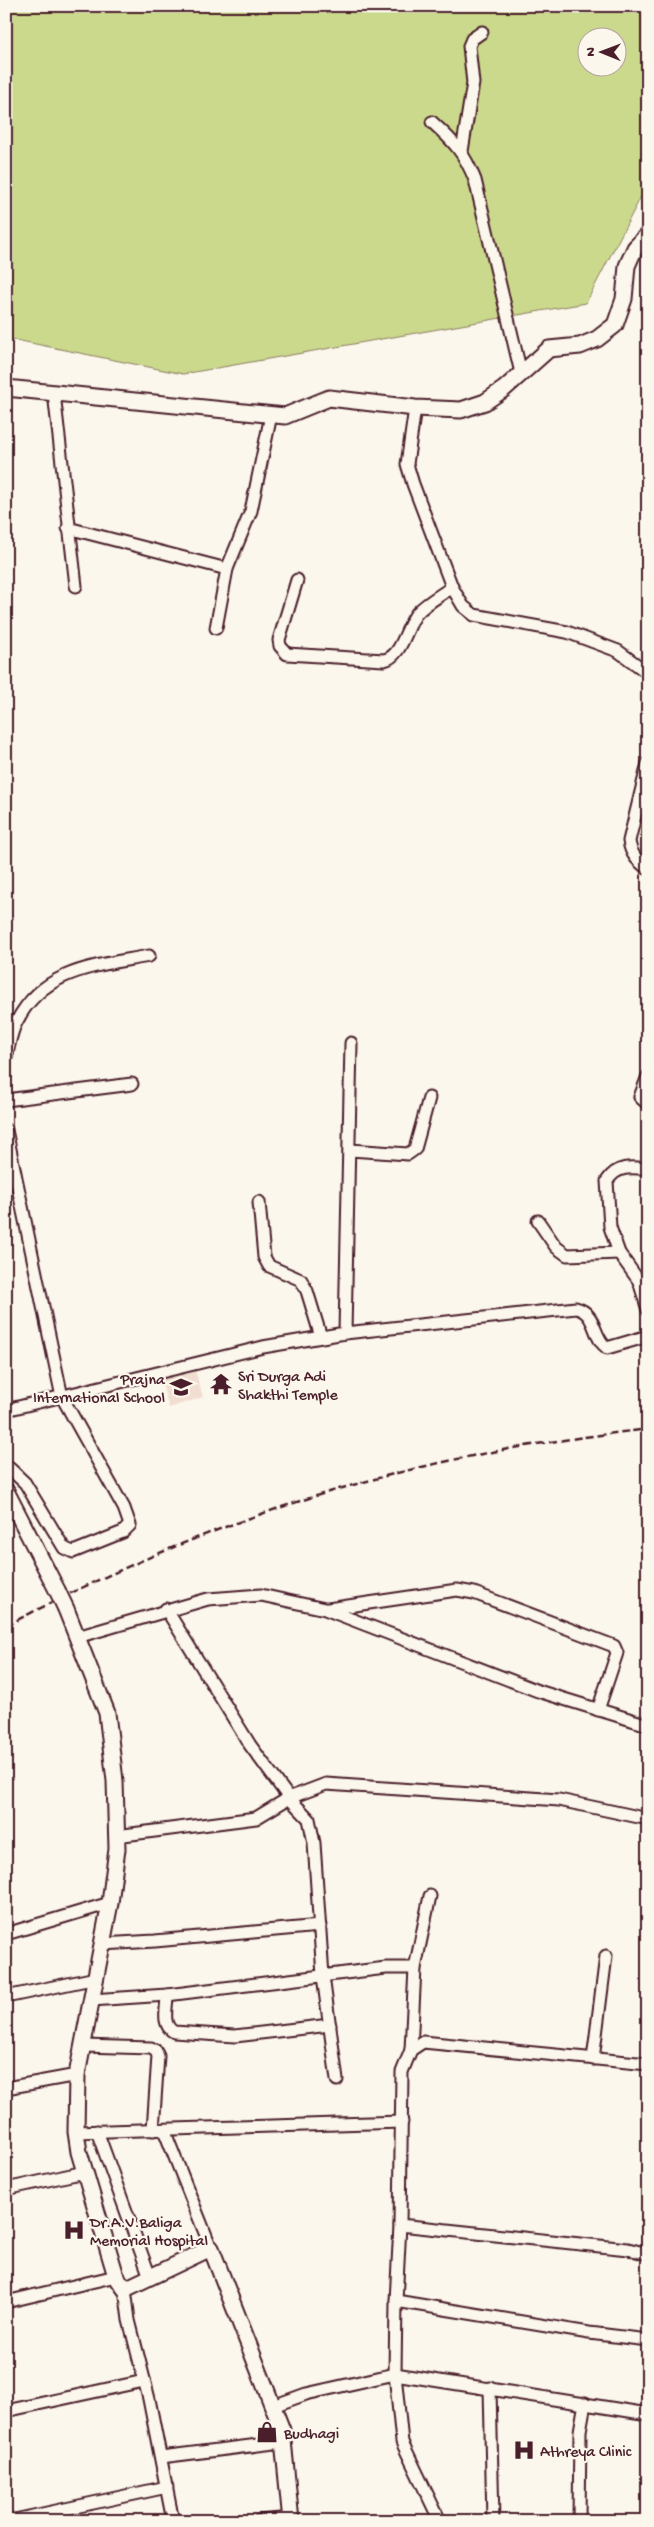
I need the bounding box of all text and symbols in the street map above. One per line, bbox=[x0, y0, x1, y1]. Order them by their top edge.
north arrow bbox=[576, 28, 626, 78]
text: N bbox=[583, 47, 600, 57]
place label: Sri Durga Adi Shakthi Temple bbox=[238, 1369, 339, 1406]
temple icon: Sri Durga Adi Shakthi Temple bbox=[208, 1371, 234, 1397]
place label: Prajna International School bbox=[33, 1372, 166, 1409]
school or university icon: Prajna International School bbox=[168, 1374, 194, 1400]
place label: Dr.A.V.Baliga Memorial Hospital bbox=[89, 2215, 208, 2252]
hospital icon: Dr.A.V.Baliga Memorial Hospital bbox=[61, 2217, 87, 2243]
shop icon: Budhagi bbox=[254, 2419, 280, 2445]
place label: Budhagi bbox=[283, 2426, 339, 2445]
hospital icon: Athreya Clinic bbox=[511, 2437, 537, 2463]
place label: Athreya Clinic bbox=[540, 2444, 632, 2463]

